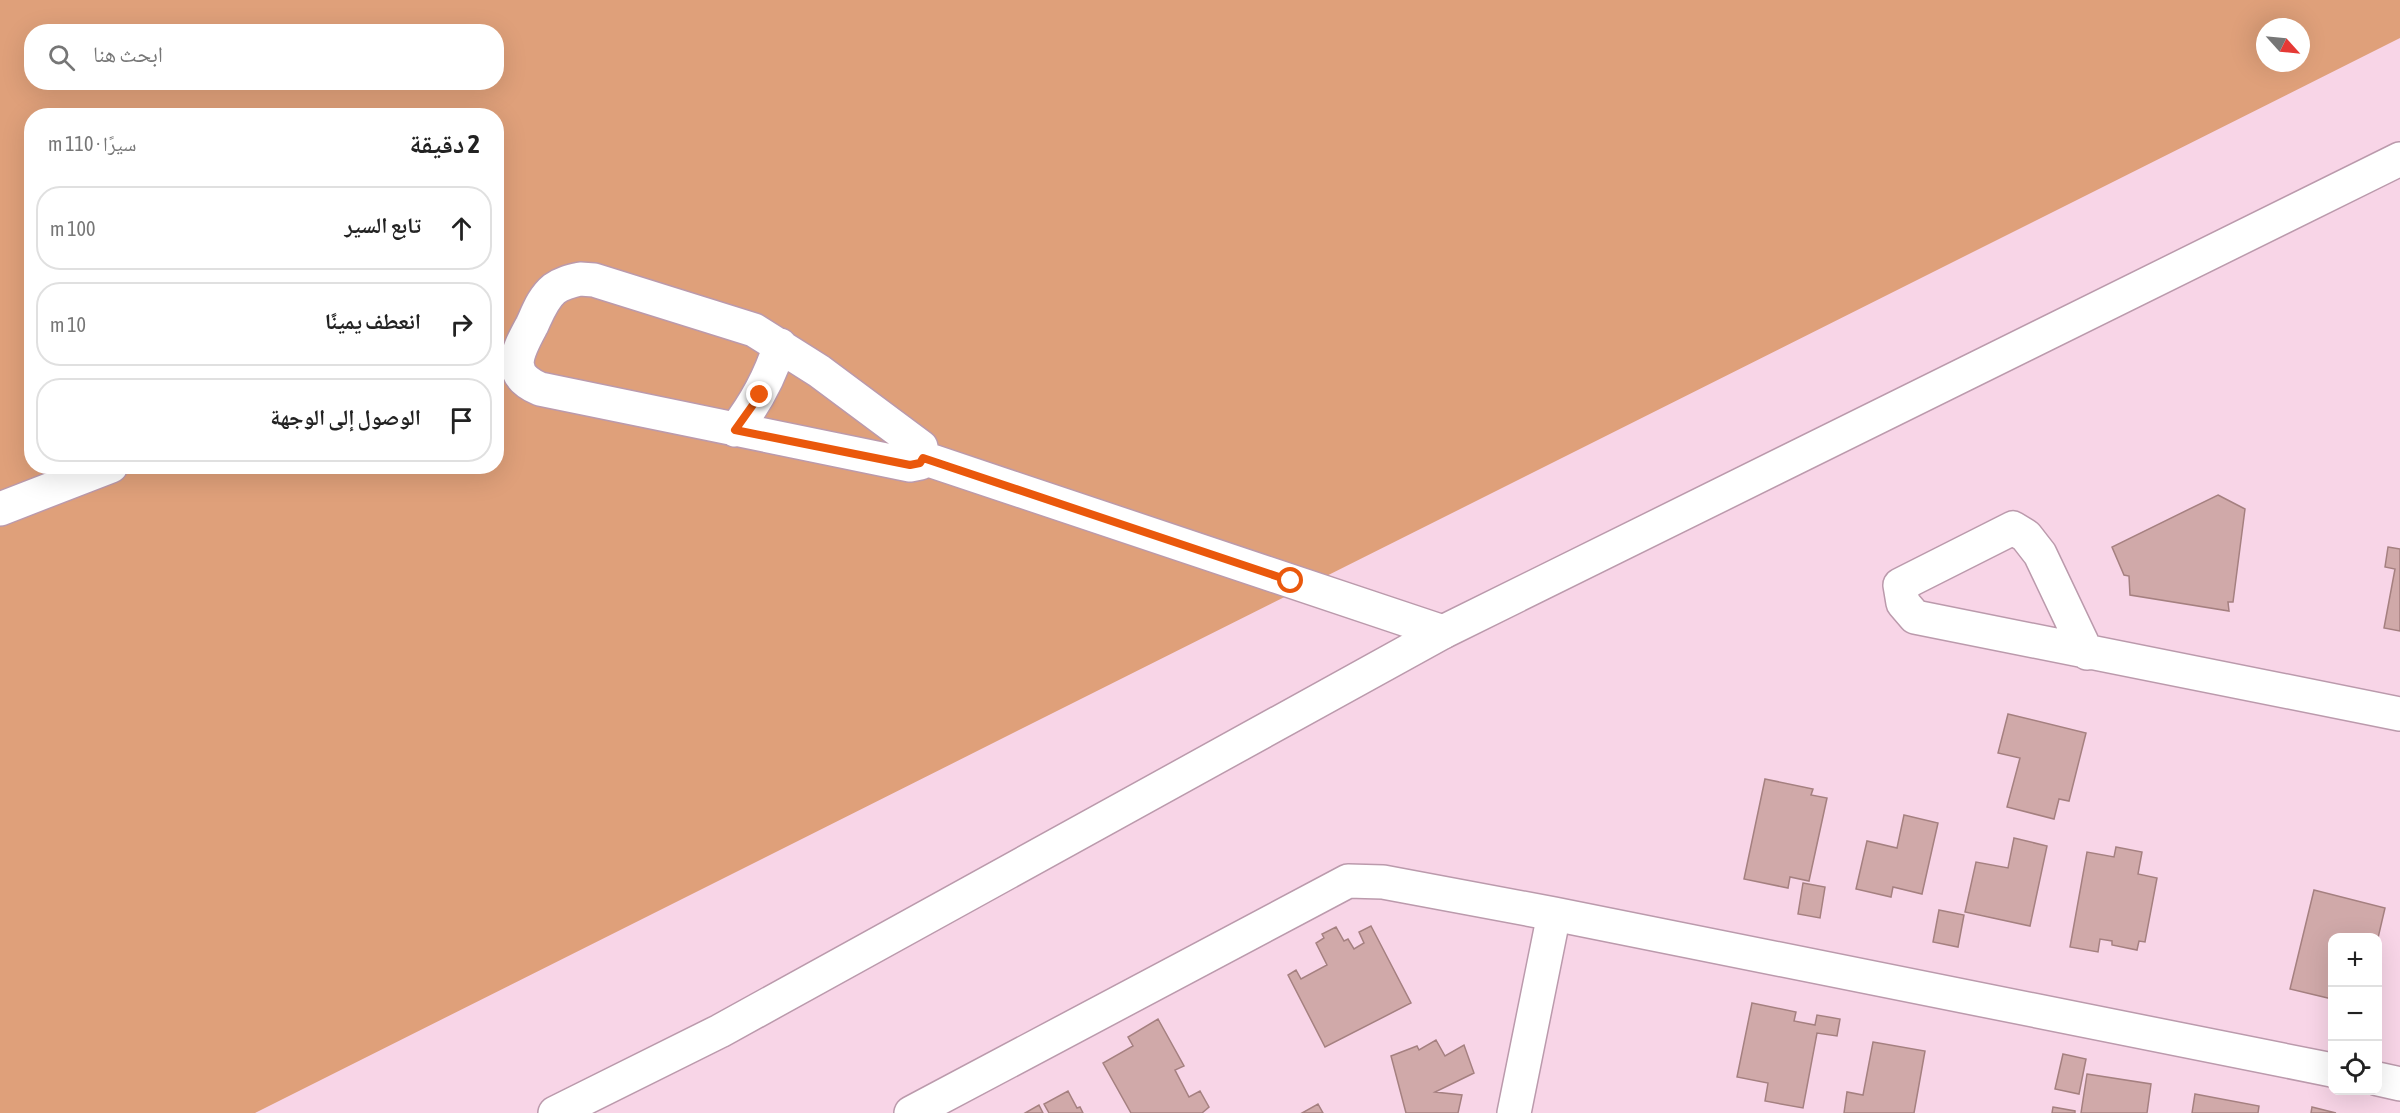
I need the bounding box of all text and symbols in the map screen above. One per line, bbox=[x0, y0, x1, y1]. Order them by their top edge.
north arrow bbox=[2256, 18, 2310, 72]
search box bbox=[24, 24, 504, 90]
icon: search bbox=[45, 41, 78, 74]
text: ابحث هنا bbox=[93, 41, 163, 67]
text: 2 دقيقة bbox=[410, 129, 480, 159]
text: سيرًا · 110 m bbox=[48, 132, 136, 155]
text: تابع السير bbox=[345, 212, 421, 238]
icon: ahead bbox=[445, 212, 478, 245]
text: 100 m bbox=[50, 217, 95, 240]
text: انعطف يمينًا bbox=[325, 308, 421, 334]
icon: right bbox=[445, 308, 478, 341]
text: 10 m bbox=[50, 313, 86, 336]
route end bbox=[746, 381, 772, 407]
text: الوصول إلى الوجهة bbox=[270, 404, 421, 430]
icon: arrive bbox=[445, 404, 478, 437]
route start bbox=[1277, 567, 1303, 593]
map controls bbox=[2328, 933, 2382, 1095]
button: + bbox=[2328, 933, 2382, 987]
button: − bbox=[2328, 987, 2382, 1041]
button: locate bbox=[2328, 1041, 2382, 1095]

